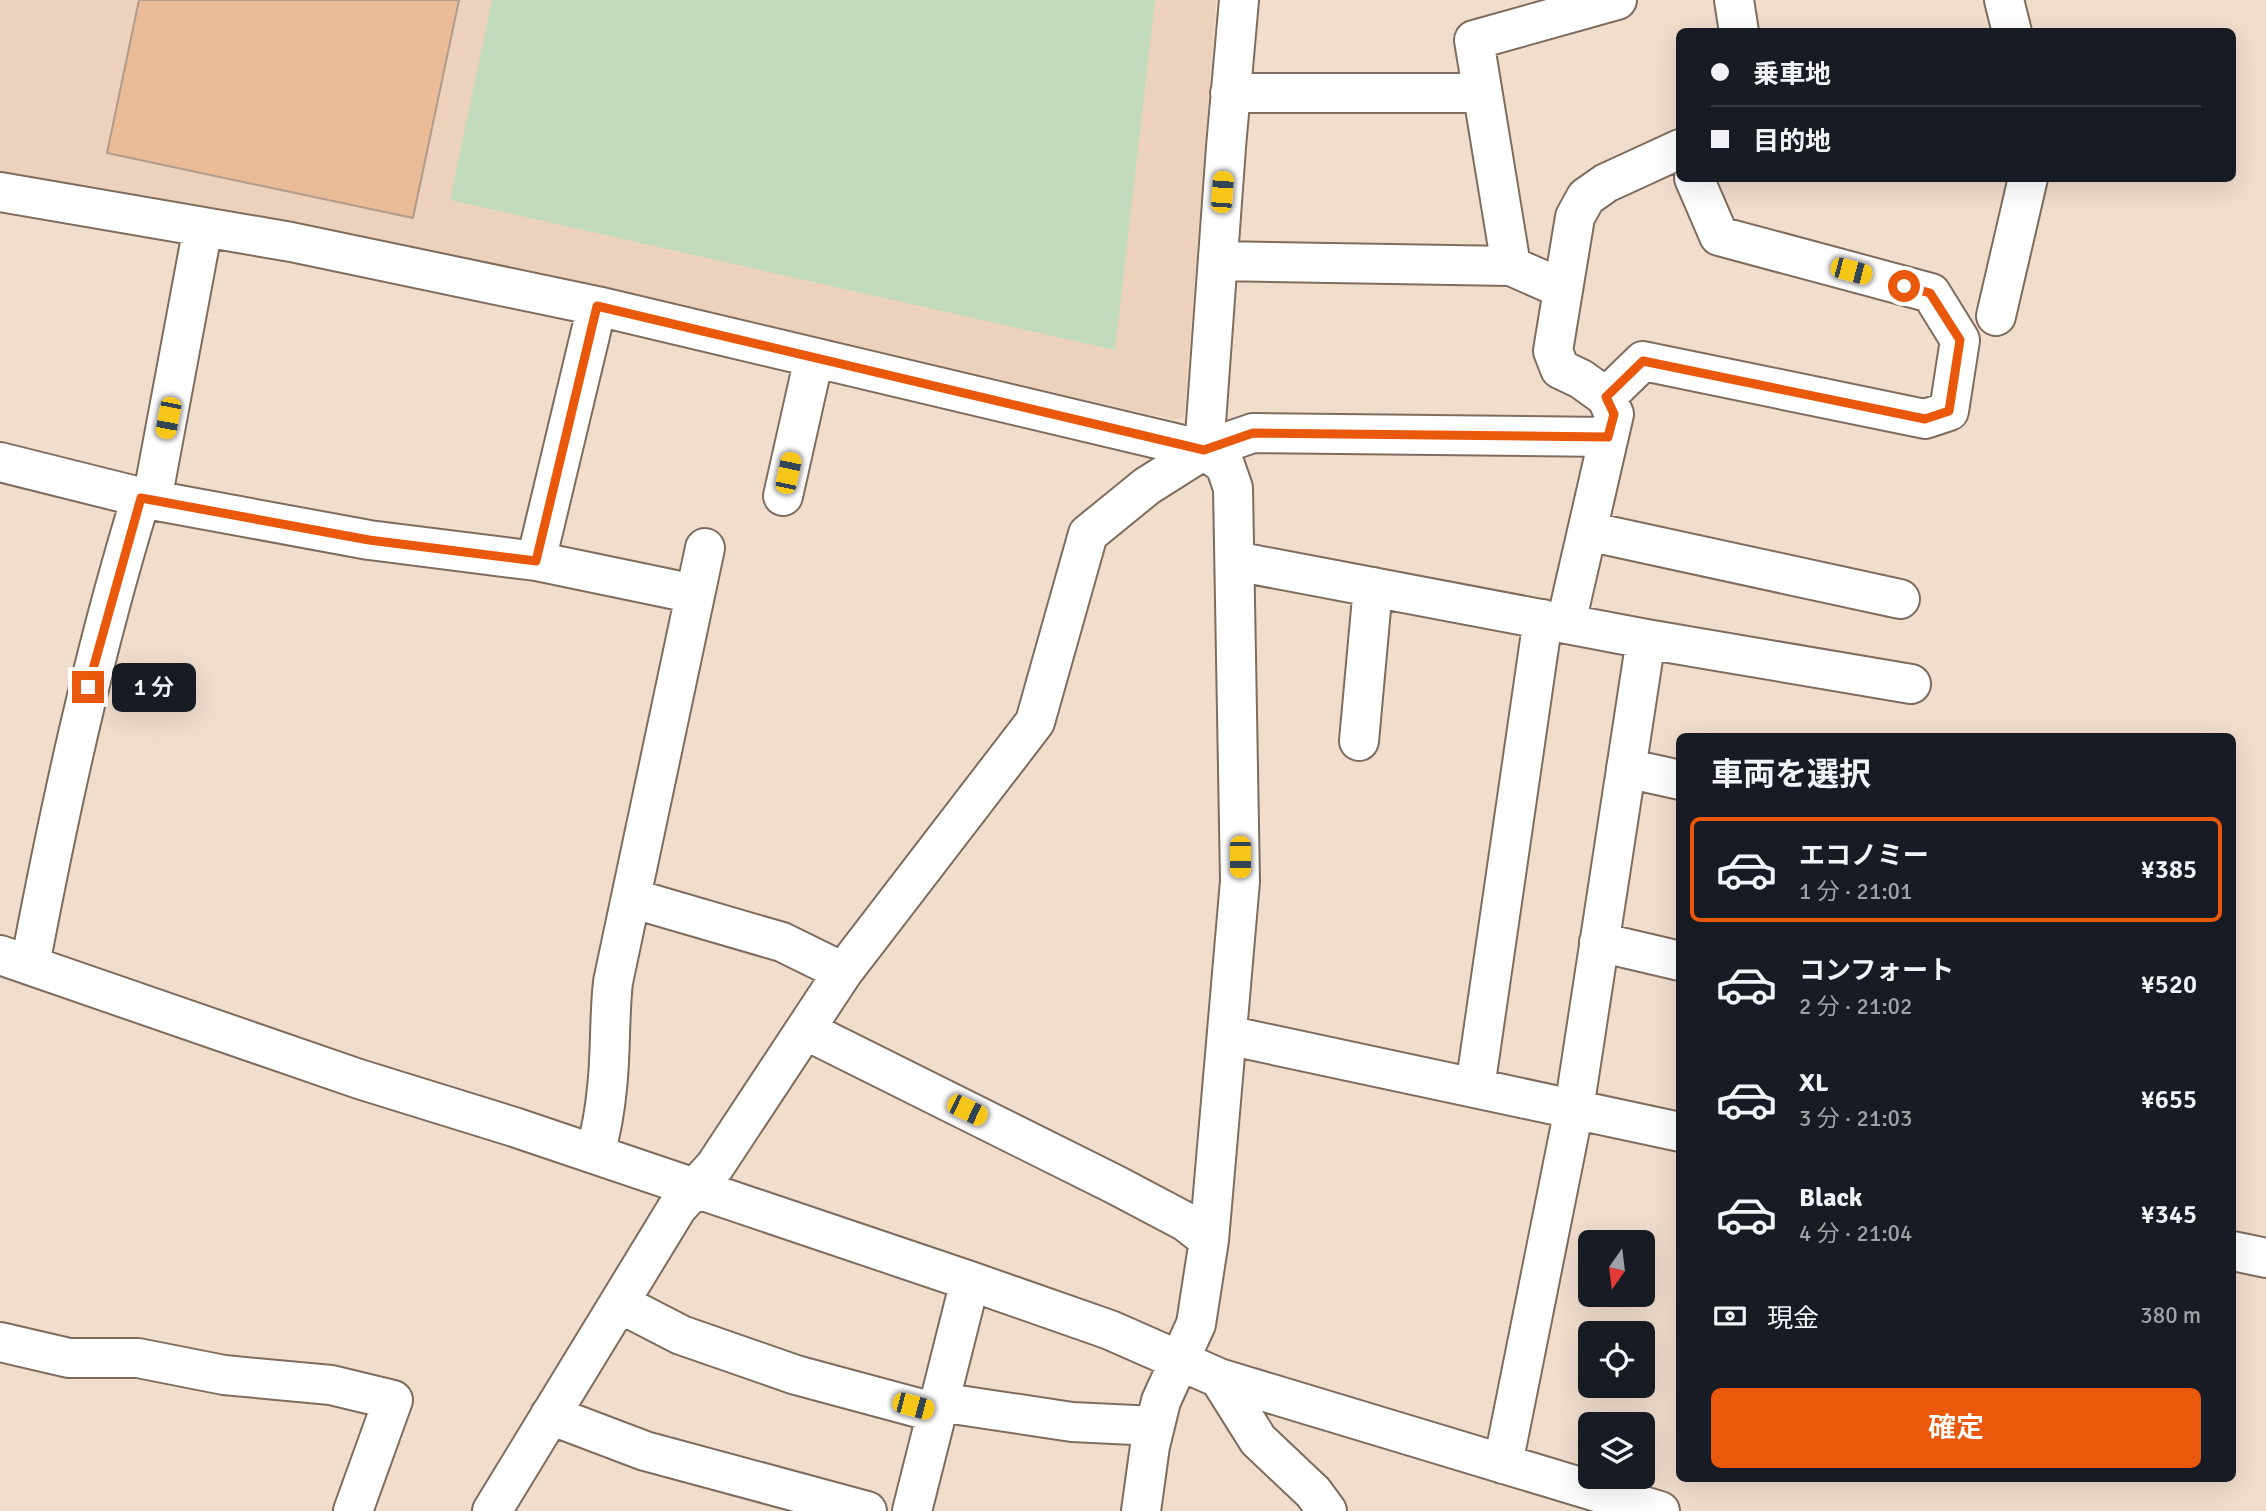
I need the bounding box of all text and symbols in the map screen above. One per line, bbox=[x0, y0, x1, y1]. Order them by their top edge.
text: 乗車地 bbox=[1753, 59, 1831, 91]
text: 目的地 bbox=[1753, 126, 1831, 158]
car bbox=[1211, 170, 1234, 214]
car bbox=[1828, 255, 1875, 287]
route start bbox=[1888, 270, 1920, 302]
car bbox=[154, 395, 183, 441]
car bbox=[774, 450, 803, 496]
callout: 1 分 bbox=[112, 662, 196, 712]
route end bbox=[72, 671, 104, 703]
text: 1 分 bbox=[134, 673, 174, 702]
text: 車両を選択 bbox=[1711, 755, 1871, 794]
car bbox=[1230, 836, 1251, 878]
icon: car bbox=[1715, 838, 1778, 901]
text: エコノミー bbox=[1799, 840, 1929, 872]
text: ¥385 bbox=[2141, 854, 2197, 886]
text: 1 分 · 21:01 bbox=[1799, 877, 1912, 906]
icon: car bbox=[1715, 953, 1778, 1016]
text: コンフォート bbox=[1799, 955, 1954, 987]
text: ¥520 bbox=[2141, 969, 2197, 1001]
text: 2 分 · 21:02 bbox=[1799, 992, 1912, 1021]
text: XL bbox=[1799, 1067, 1829, 1099]
icon: car bbox=[1715, 1068, 1778, 1131]
text: ¥655 bbox=[2141, 1084, 2197, 1116]
car bbox=[944, 1091, 991, 1129]
text: 3 分 · 21:03 bbox=[1799, 1104, 1912, 1133]
text: Black bbox=[1799, 1182, 1862, 1214]
icon: car bbox=[1715, 1183, 1778, 1246]
text: ¥345 bbox=[2141, 1199, 2197, 1231]
text: 4 分 · 21:04 bbox=[1799, 1219, 1912, 1248]
north arrow bbox=[1578, 1230, 1656, 1307]
map controls bbox=[1578, 1230, 1655, 1489]
icon: cash bbox=[1711, 1297, 1749, 1335]
text: 380 m bbox=[2140, 1301, 2201, 1330]
text: 現金 bbox=[1767, 1303, 1819, 1335]
button: locate bbox=[1578, 1321, 1655, 1398]
button: 確定 bbox=[1711, 1388, 2201, 1468]
car bbox=[890, 1390, 937, 1422]
button: layers bbox=[1578, 1412, 1655, 1489]

